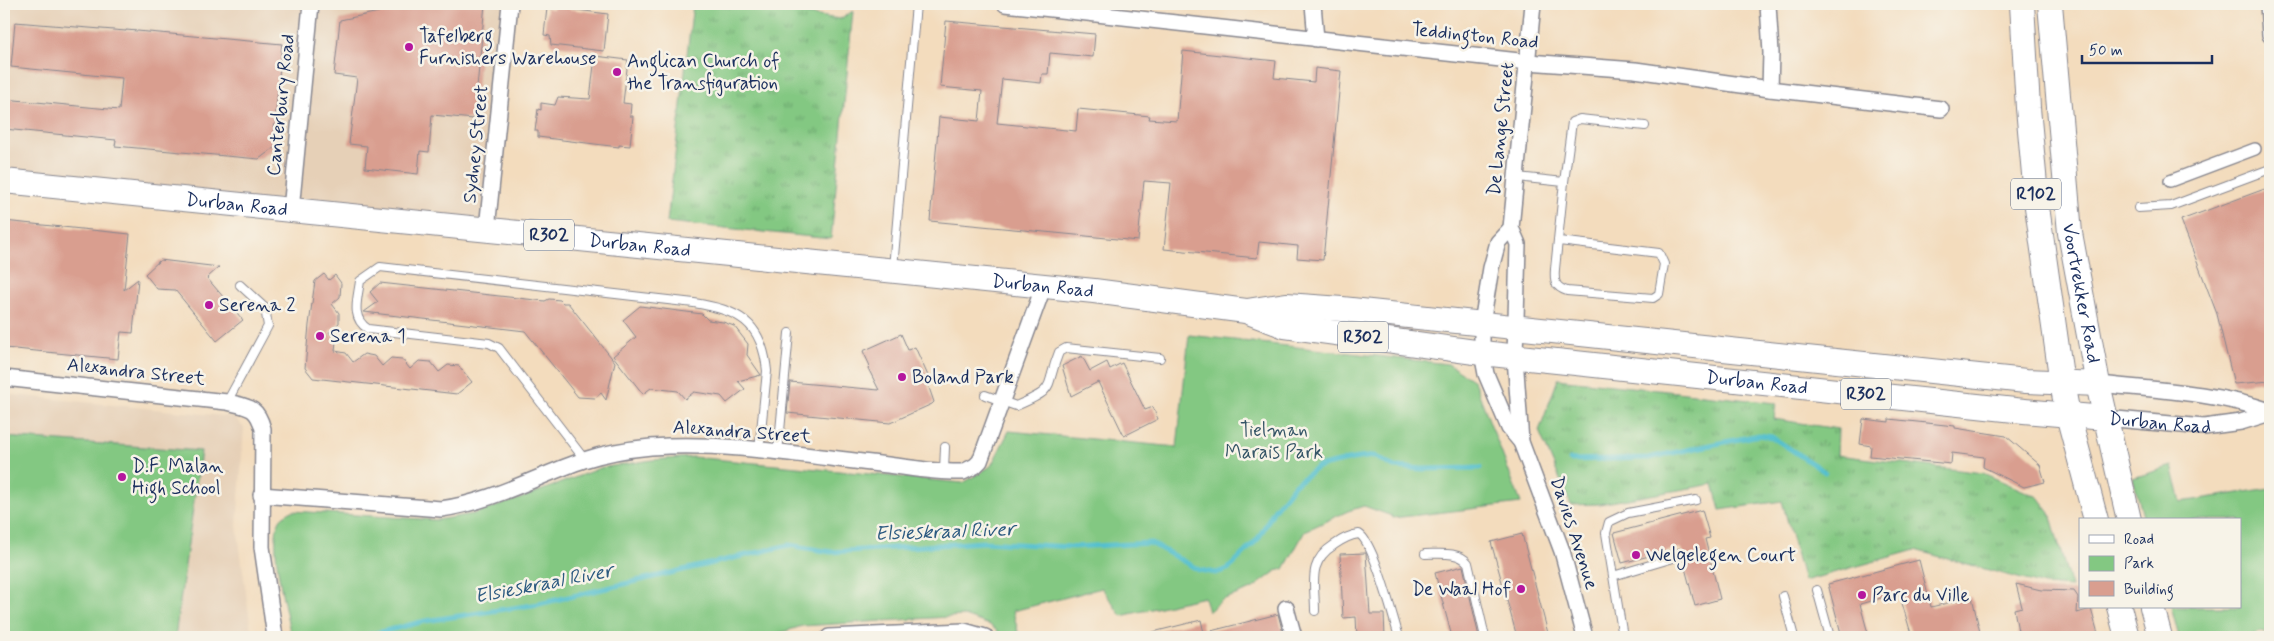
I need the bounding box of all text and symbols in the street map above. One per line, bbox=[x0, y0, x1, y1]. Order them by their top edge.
street label: Teddington Road bbox=[1410, 17, 1540, 58]
place label: Tafelberg Furnishers Warehouse bbox=[419, 24, 597, 71]
scale bar bbox=[2082, 32, 2212, 64]
street label: Canterbury Road bbox=[261, 33, 302, 177]
marker: Tafelberg Furnishers Warehouse bbox=[403, 41, 415, 53]
text: 50 m bbox=[2089, 41, 2123, 61]
place label: Anglican Church of the Transfiguration bbox=[627, 49, 779, 97]
street label: De Lange Street bbox=[1482, 61, 1521, 197]
marker: Anglican Church of the Transfiguration bbox=[611, 66, 623, 78]
street label: Sydney Street bbox=[457, 83, 495, 205]
road number: R102 bbox=[2011, 178, 2061, 210]
street label: Durban Road bbox=[185, 187, 289, 222]
road number: R302 bbox=[524, 220, 574, 250]
street label: Voortrekker Road bbox=[2057, 222, 2106, 365]
street label: Durban Road bbox=[588, 228, 692, 263]
street label: Durban Road bbox=[991, 268, 1095, 303]
place label: Serena 2 bbox=[219, 293, 296, 318]
marker: Serena 2 bbox=[203, 299, 215, 311]
road number: R302 bbox=[1338, 322, 1388, 352]
place label: Serena 1 bbox=[330, 324, 406, 349]
marker: Serena 1 bbox=[314, 330, 326, 342]
street label: Alexandra Street bbox=[66, 352, 206, 392]
place label: Boland Park bbox=[912, 365, 1014, 390]
street label: Durban Road bbox=[1705, 365, 1809, 400]
marker: Boland Park bbox=[896, 371, 908, 383]
road number: R302 bbox=[1841, 378, 1891, 409]
street label: Durban Road bbox=[2108, 406, 2212, 440]
street label: Alexandra Street bbox=[672, 415, 812, 449]
park label: Tielman Marais Park bbox=[1225, 418, 1323, 465]
place label: D.F. Malan High School bbox=[132, 454, 223, 504]
marker: D.F. Malan High School bbox=[116, 471, 128, 483]
street label: Davies Avenue bbox=[1544, 473, 1604, 593]
water label: Elsieskraal River bbox=[874, 516, 1018, 548]
legend bbox=[2079, 518, 2242, 608]
text: Road bbox=[2124, 530, 2154, 550]
place label: Welgelegen Court bbox=[1646, 543, 1796, 571]
marker: Welgelegen Court bbox=[1630, 549, 1642, 561]
text: Park bbox=[2124, 554, 2154, 574]
water label: Elsieskraal River bbox=[472, 557, 618, 611]
place label: De Waal Hof bbox=[1412, 577, 1511, 602]
text: Building bbox=[2124, 580, 2174, 601]
marker: De Waal Hof bbox=[1515, 583, 1527, 595]
place label: Parc du Ville bbox=[1872, 583, 1969, 608]
marker: Parc du Ville bbox=[1856, 589, 1868, 601]

